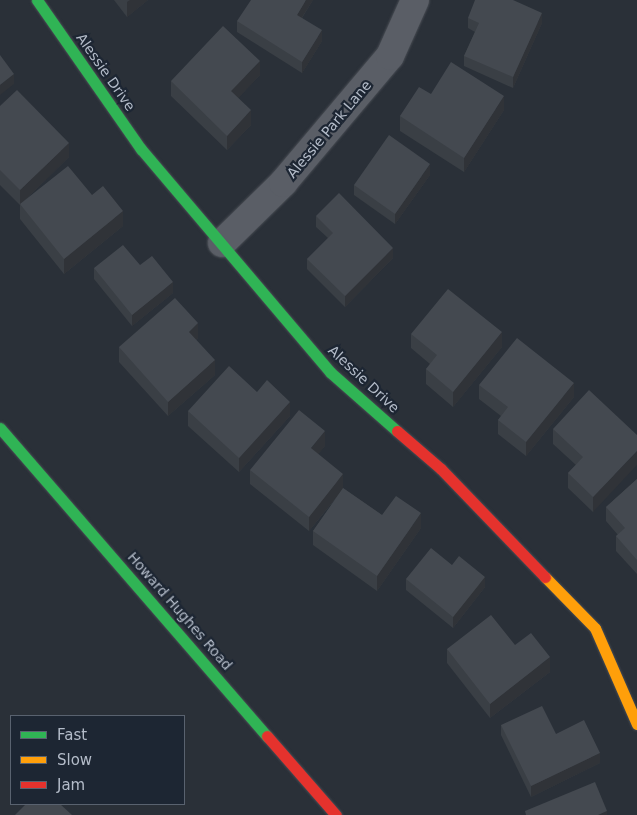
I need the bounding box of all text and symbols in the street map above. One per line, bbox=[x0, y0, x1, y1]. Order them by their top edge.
street label: Alessie Drive bbox=[73, 30, 139, 114]
street label: Alessie Park Lane bbox=[283, 77, 375, 181]
street label: Alessie Drive bbox=[325, 342, 403, 416]
street label: Howard Hughes Road bbox=[124, 549, 236, 673]
legend bbox=[10, 715, 185, 805]
text: Fast bbox=[57, 726, 87, 744]
text: Slow bbox=[57, 751, 92, 769]
text: Jam bbox=[57, 776, 85, 794]

